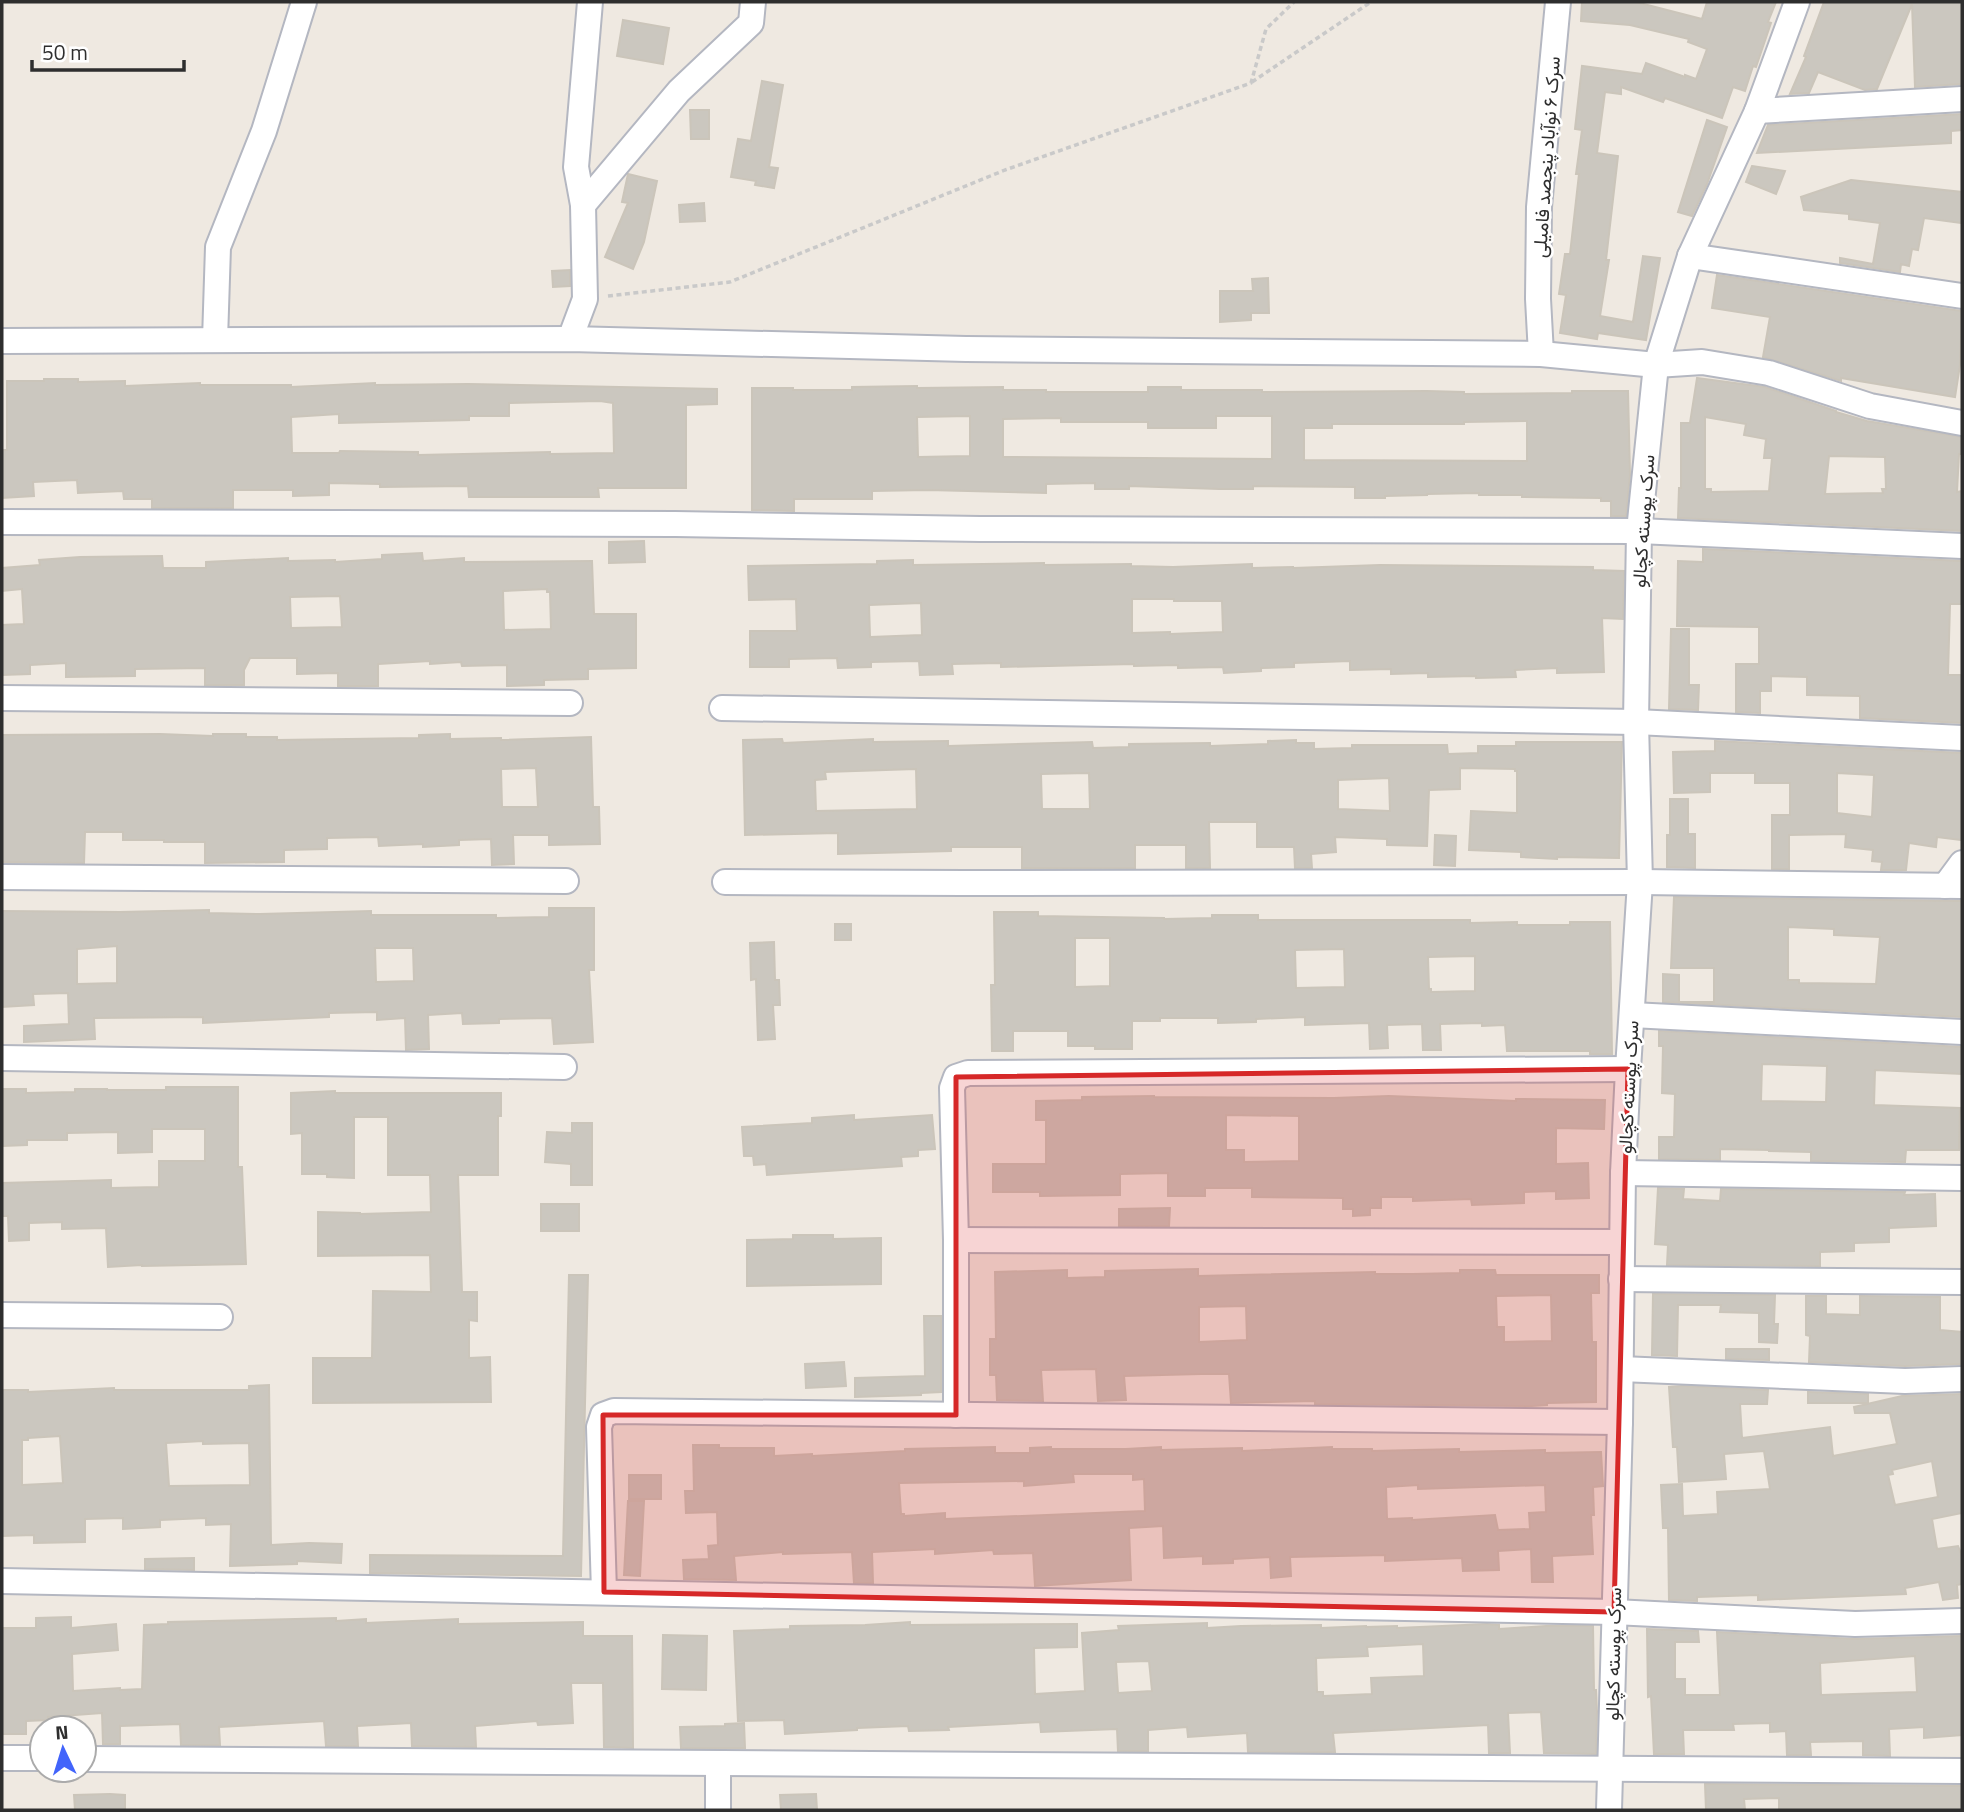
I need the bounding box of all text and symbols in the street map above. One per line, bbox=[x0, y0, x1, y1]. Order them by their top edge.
scale bar bbox=[32, 28, 184, 72]
text: 50 m bbox=[42, 36, 88, 68]
street label: سرک ۶ نوآباد پنجصد فامیلی bbox=[1524, 55, 1567, 259]
street label: سرک پوسته کچالو bbox=[1623, 453, 1662, 588]
street label: سرک پوسته کچالو bbox=[1610, 1020, 1645, 1154]
street label: سرک پوسته کچالو bbox=[1597, 1587, 1628, 1721]
north arrow bbox=[28, 1714, 98, 1784]
text: N bbox=[54, 1717, 69, 1746]

